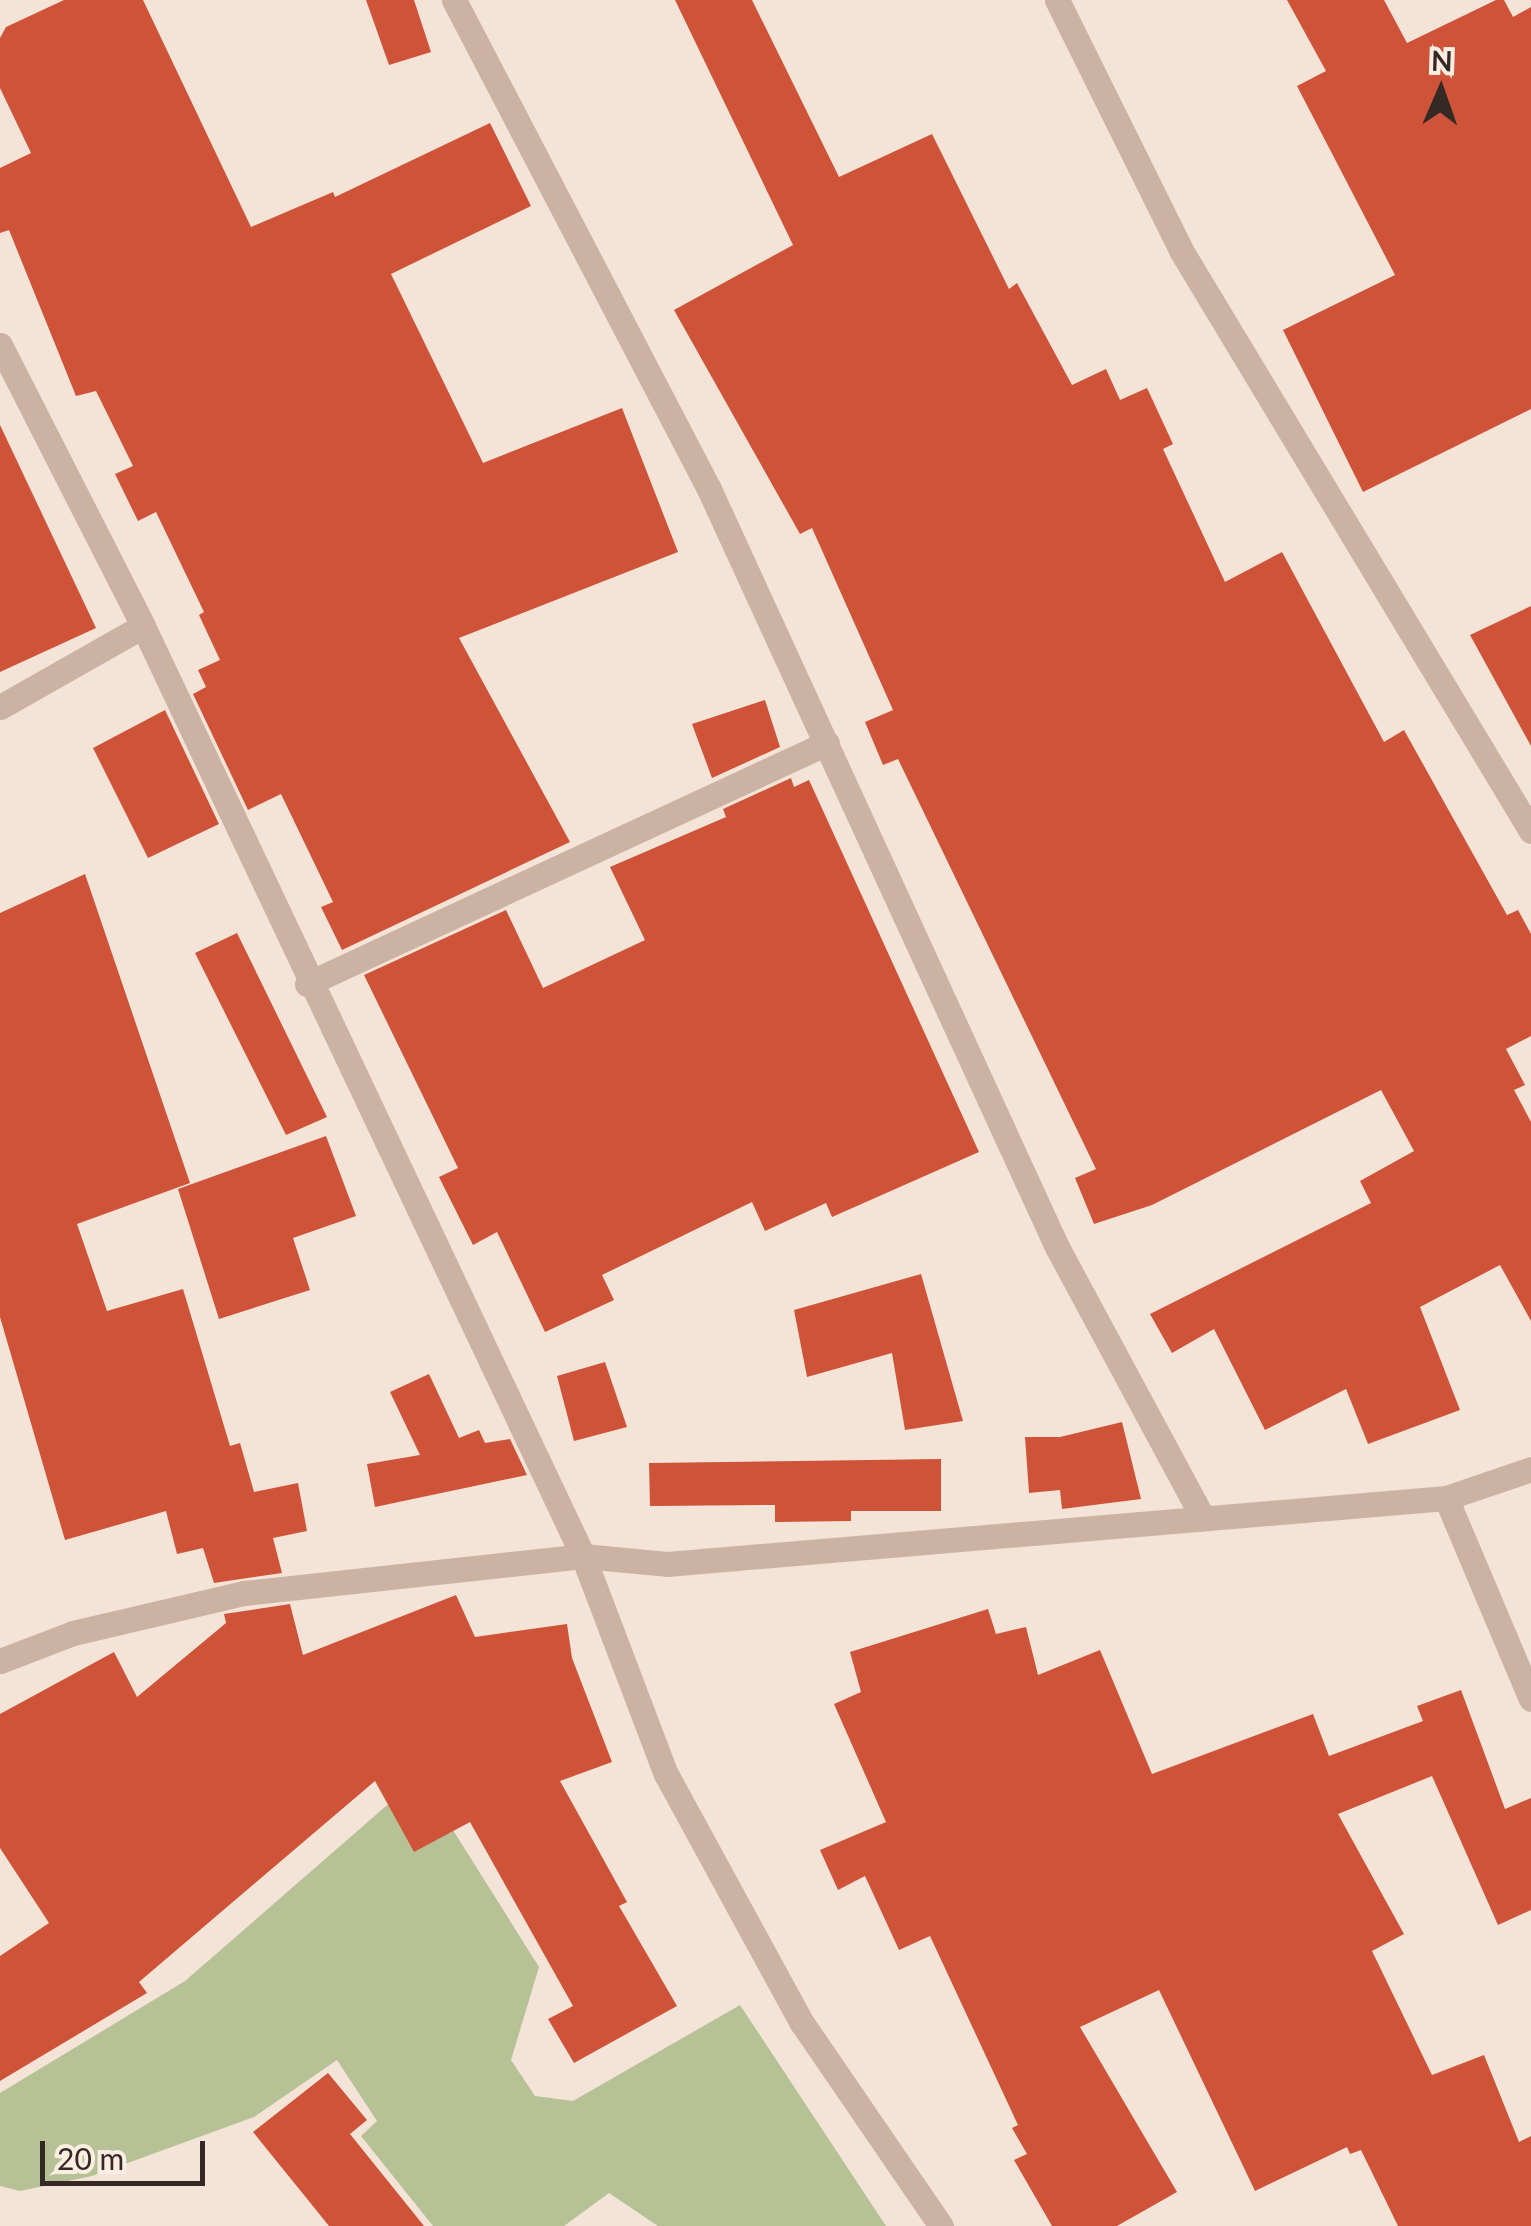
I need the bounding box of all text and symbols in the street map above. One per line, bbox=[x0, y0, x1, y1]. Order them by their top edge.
north arrow bbox=[1391, 40, 1491, 140]
text: N bbox=[1431, 43, 1453, 77]
scale bar bbox=[45, 2121, 210, 2183]
text: 20 m bbox=[57, 2140, 124, 2176]

